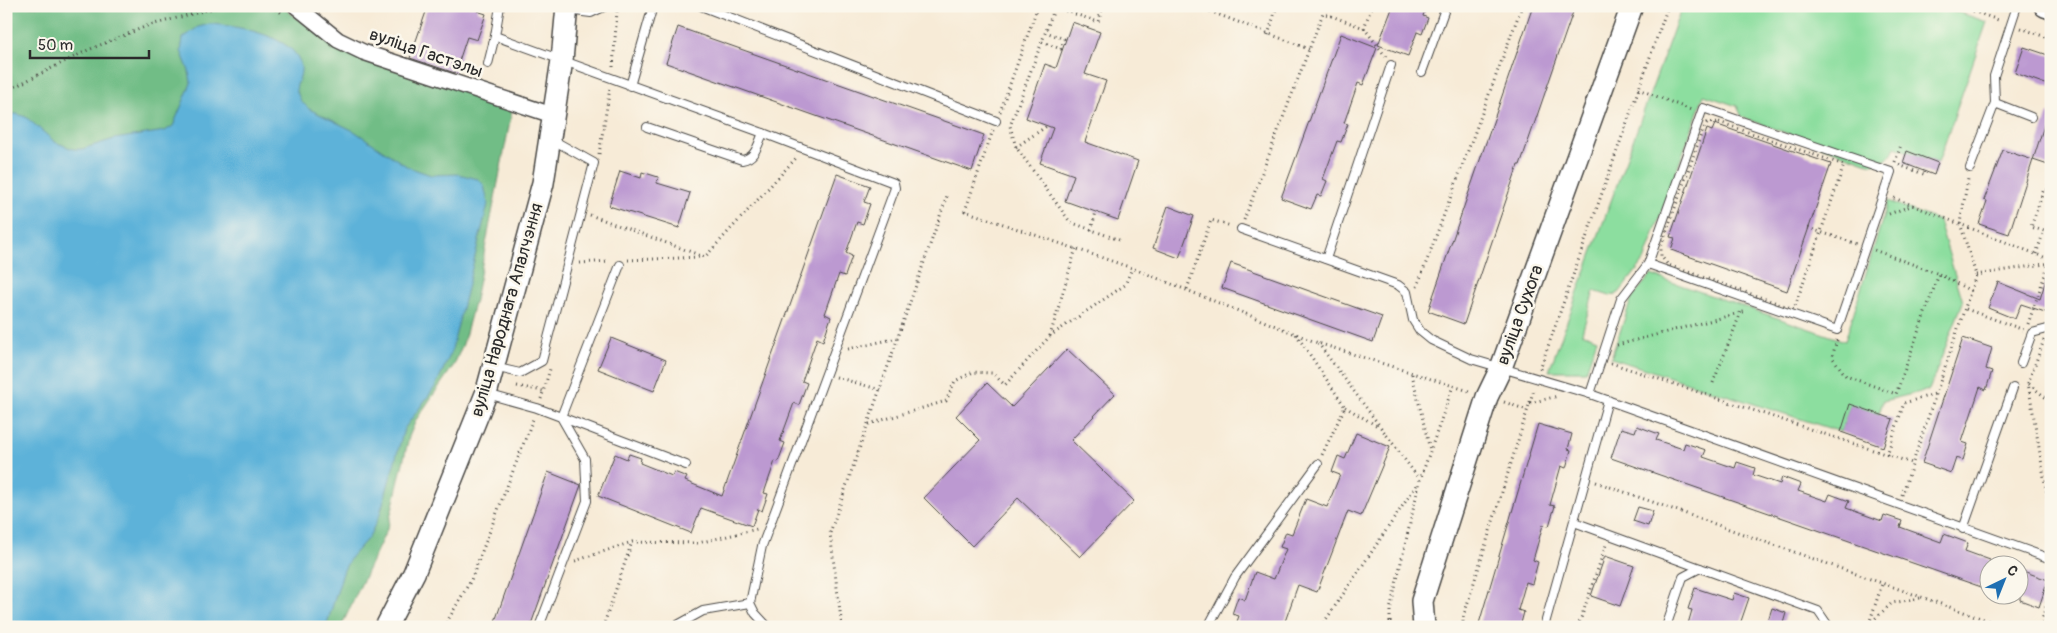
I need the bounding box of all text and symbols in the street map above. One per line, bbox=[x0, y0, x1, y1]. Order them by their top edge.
street label: вуліца Гастэлы bbox=[366, 23, 486, 83]
scale bar bbox=[30, 28, 149, 60]
text: 50 m bbox=[38, 36, 73, 55]
street label: вуліца Народнага Апалчэння bbox=[465, 201, 549, 419]
street label: вуліца Сухога bbox=[1491, 262, 1549, 368]
north arrow bbox=[1980, 556, 2030, 606]
text: С bbox=[2004, 562, 2022, 580]

